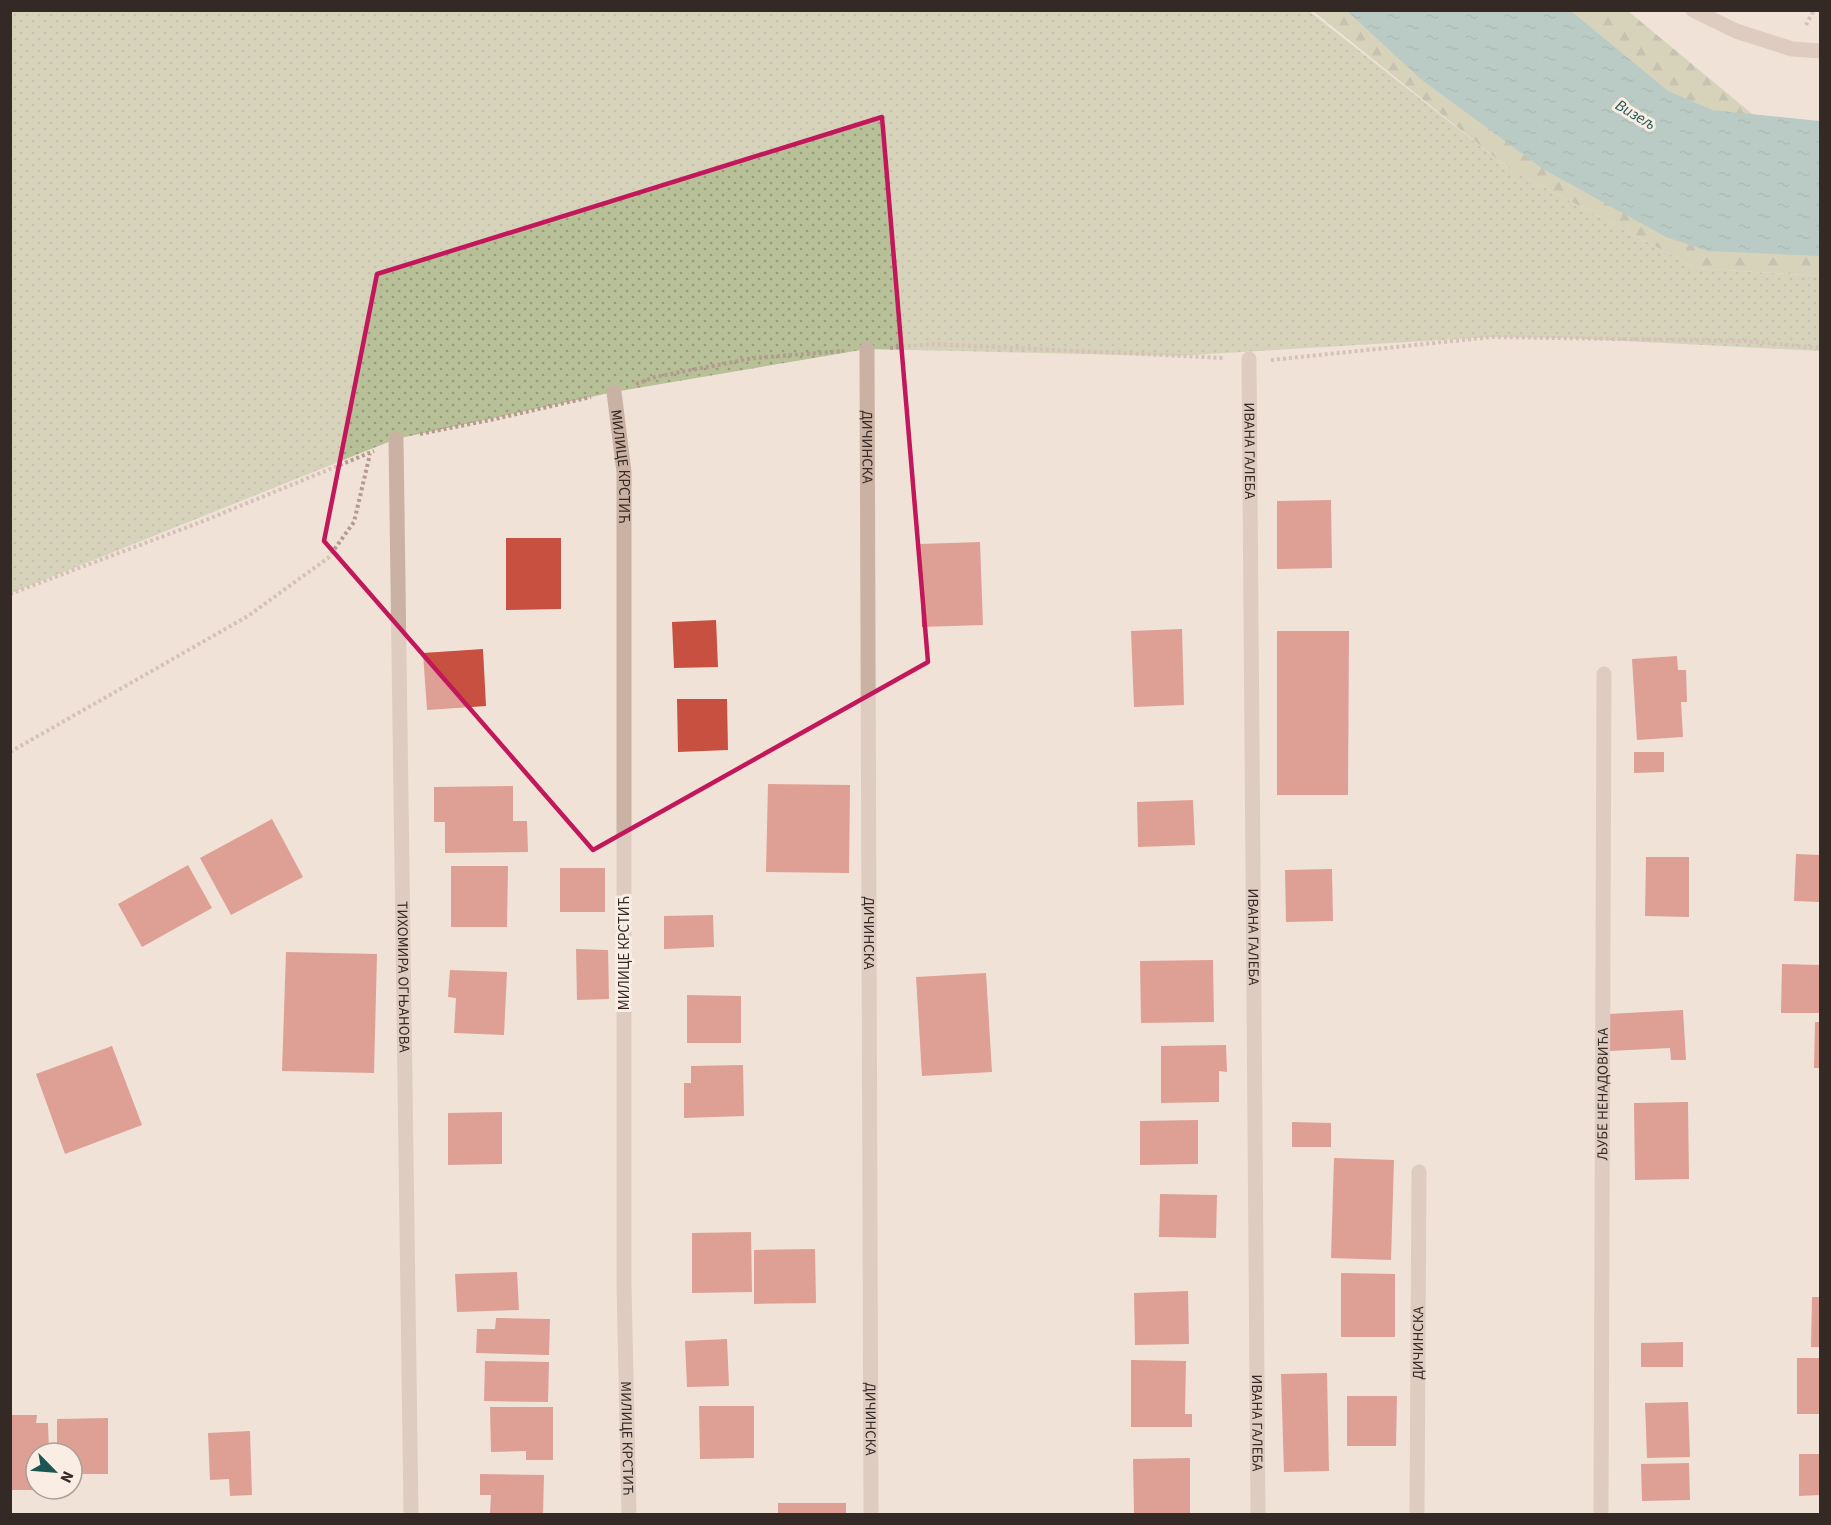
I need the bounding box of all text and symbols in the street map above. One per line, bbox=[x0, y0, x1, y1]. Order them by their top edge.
water label: Визељ bbox=[1611, 94, 1660, 136]
street label: ИВАНА ГАЛЕБА bbox=[1238, 402, 1260, 500]
street label: МИЛИЦЕ КРСТИЋ bbox=[605, 408, 634, 524]
street label: ДИЧИНСКА bbox=[856, 410, 877, 485]
street label: ИВАНА ГАЛЕБА bbox=[1242, 888, 1264, 986]
street label: МИЛИЦЕ КРСТИЋ bbox=[614, 896, 635, 1010]
street label: ДИЧИНСКА bbox=[858, 896, 879, 971]
street label: ТИХОМИРА ОГЊАНОВА bbox=[391, 901, 415, 1054]
street label: ЉУБЕ НЕНАДОВИЋА bbox=[1592, 1027, 1614, 1160]
street label: ДИЧИНСКА bbox=[1408, 1305, 1429, 1380]
street label: ИВАНА ГАЛЕБА bbox=[1246, 1374, 1268, 1472]
street label: МИЛИЦЕ КРСТИЋ bbox=[615, 1381, 639, 1496]
street label: ДИЧИНСКА bbox=[860, 1382, 881, 1457]
north arrow bbox=[24, 1441, 84, 1501]
text: N bbox=[54, 1467, 79, 1486]

